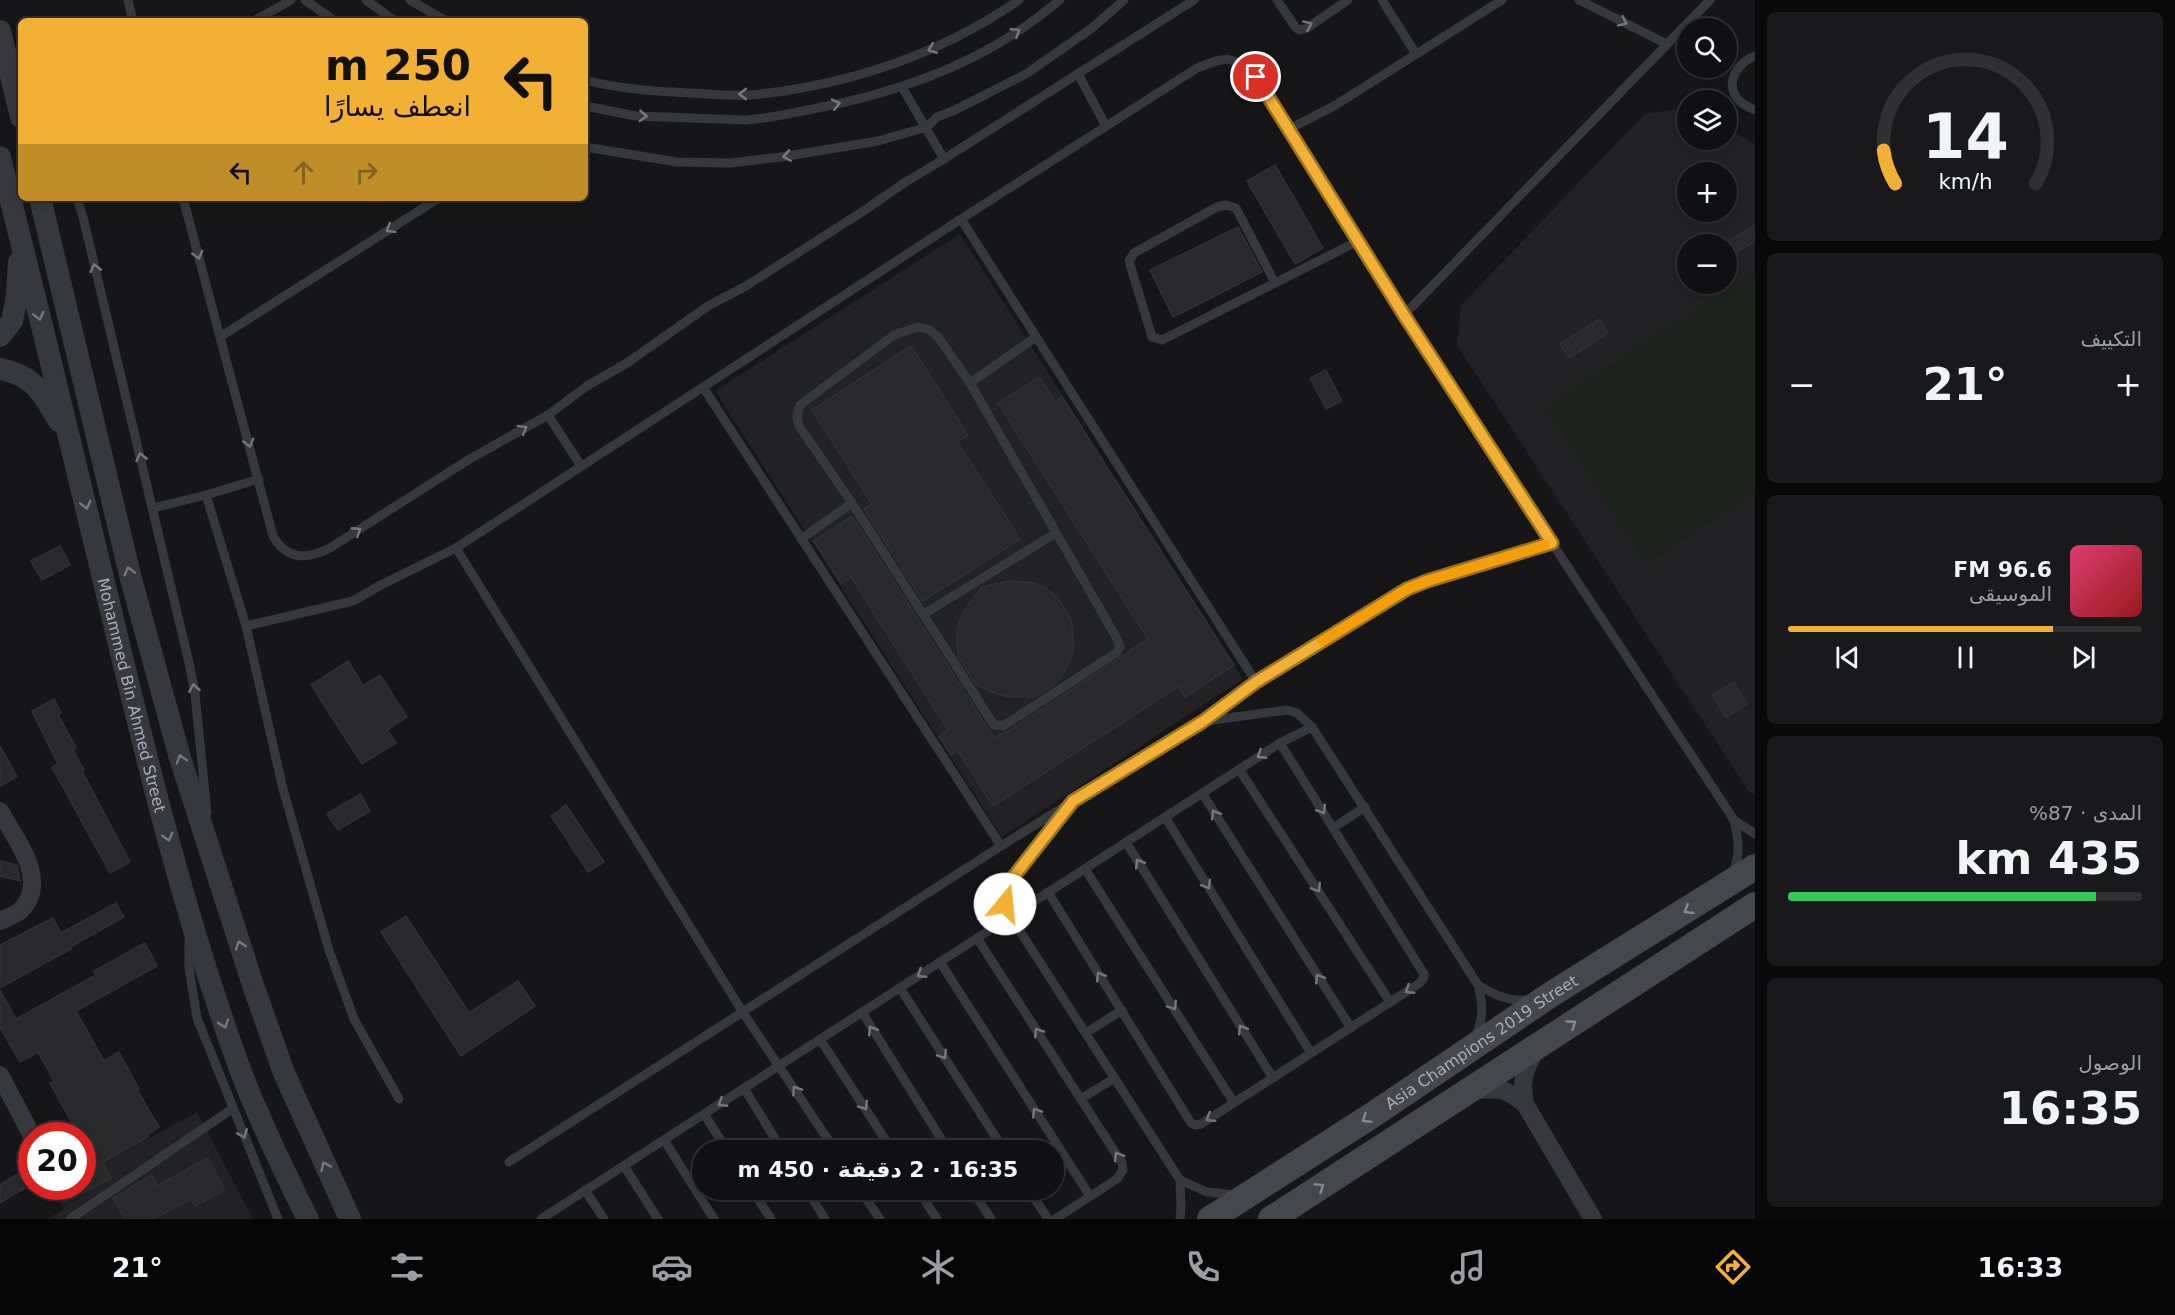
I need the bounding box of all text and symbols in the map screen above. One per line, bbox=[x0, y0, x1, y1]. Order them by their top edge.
one-way arrow bbox=[1617, 15, 1627, 26]
map controls bbox=[1677, 18, 1737, 294]
button: search bbox=[1677, 18, 1737, 78]
one-way arrow bbox=[1302, 21, 1313, 33]
one-way arrow bbox=[1010, 28, 1020, 40]
text: 250 m bbox=[325, 41, 471, 90]
icon: left bbox=[492, 42, 570, 120]
one-way arrow bbox=[927, 42, 938, 54]
pin bbox=[1230, 51, 1281, 102]
icon: arrive bbox=[1239, 60, 1272, 93]
one-way arrow bbox=[739, 88, 748, 100]
button: layers bbox=[1677, 90, 1737, 150]
text: انعطف يسارًا bbox=[324, 91, 471, 122]
one-way arrow bbox=[831, 99, 841, 112]
text: 14 bbox=[1922, 100, 2008, 173]
one-way arrow bbox=[638, 109, 647, 122]
one-way arrow bbox=[783, 149, 792, 161]
icon: left bbox=[224, 156, 257, 189]
icon: ahead bbox=[287, 156, 320, 189]
icon: right bbox=[350, 156, 383, 189]
button: + bbox=[1677, 162, 1737, 222]
text: km/h bbox=[1938, 169, 1992, 194]
one-way arrow bbox=[385, 222, 396, 233]
button: − bbox=[1677, 234, 1737, 294]
one-way arrow bbox=[190, 249, 203, 259]
one-way arrow bbox=[90, 263, 103, 273]
one-way arrow bbox=[32, 311, 45, 321]
text: التكييف bbox=[2080, 327, 2142, 351]
text: 21° bbox=[1922, 358, 2008, 411]
text: − bbox=[1788, 365, 1816, 404]
text: + bbox=[2114, 365, 2142, 404]
one-way arrow bbox=[517, 425, 527, 436]
one-way arrow bbox=[242, 437, 254, 448]
one-way arrow bbox=[135, 453, 148, 463]
one-way arrow bbox=[78, 500, 91, 510]
one-way arrow bbox=[350, 527, 361, 538]
text: 96.6 FM bbox=[1953, 557, 2052, 582]
one-way arrow bbox=[124, 566, 137, 576]
street label: Mohammed Bin Ahmed Street bbox=[93, 576, 170, 815]
text: الموسيقى bbox=[1969, 582, 2052, 606]
icon: previous bbox=[1831, 641, 1864, 674]
icon: pause bbox=[1949, 641, 1982, 674]
icon: next bbox=[2067, 641, 2100, 674]
one-way arrow bbox=[188, 684, 201, 694]
one-way arrow bbox=[1257, 747, 1267, 759]
one-way arrow bbox=[176, 754, 188, 765]
text: المدى · 87% bbox=[2029, 801, 2142, 825]
one-way arrow bbox=[1314, 804, 1326, 814]
one-way arrow bbox=[1211, 809, 1222, 820]
one-way arrow bbox=[161, 831, 173, 842]
text: 435 km bbox=[1956, 832, 2142, 885]
one-way arrow bbox=[1135, 859, 1147, 869]
position arrow bbox=[973, 872, 1037, 936]
one-way arrow bbox=[1199, 878, 1210, 889]
one-way arrow bbox=[1309, 882, 1320, 893]
one-way arrow bbox=[1684, 902, 1694, 914]
one-way arrow bbox=[235, 940, 247, 951]
one-way arrow bbox=[917, 967, 927, 979]
street label: Asia Champions 2019 Street bbox=[1382, 971, 1581, 1114]
one-way arrow bbox=[1096, 972, 1107, 983]
one-way arrow bbox=[1316, 974, 1327, 985]
one-way arrow bbox=[1405, 982, 1415, 994]
one-way arrow bbox=[1165, 1000, 1176, 1011]
one-way arrow bbox=[217, 1018, 230, 1029]
one-way arrow bbox=[1565, 1020, 1576, 1031]
one-way arrow bbox=[1238, 1025, 1250, 1035]
one-way arrow bbox=[868, 1026, 880, 1036]
one-way arrow bbox=[1034, 1028, 1046, 1038]
one-way arrow bbox=[936, 1048, 947, 1059]
text: الوصول bbox=[2078, 1051, 2142, 1075]
text: 16:35 bbox=[1999, 1082, 2142, 1135]
one-way arrow bbox=[792, 1086, 803, 1097]
one-way arrow bbox=[717, 1095, 728, 1106]
one-way arrow bbox=[856, 1100, 868, 1110]
one-way arrow bbox=[1032, 1107, 1043, 1118]
one-way arrow bbox=[1206, 1111, 1216, 1123]
one-way arrow bbox=[1362, 1111, 1372, 1123]
speed limit sign: 20 bbox=[18, 1122, 96, 1200]
one-way arrow bbox=[236, 1128, 248, 1139]
one-way arrow bbox=[1114, 1152, 1125, 1162]
text: 16:35 · 2 دقيقة · 450 m bbox=[738, 1157, 1018, 1182]
one-way arrow bbox=[320, 1161, 332, 1172]
one-way arrow bbox=[1314, 1182, 1324, 1194]
icon: filters bbox=[386, 1246, 428, 1288]
icon: car bbox=[651, 1246, 693, 1288]
icon: climate bbox=[917, 1246, 959, 1288]
icon: phone bbox=[1182, 1246, 1224, 1288]
icon: music bbox=[1447, 1246, 1489, 1288]
icon: directions bbox=[1712, 1246, 1754, 1288]
text: 21° bbox=[112, 1252, 163, 1283]
text: 16:33 bbox=[1977, 1252, 2063, 1283]

